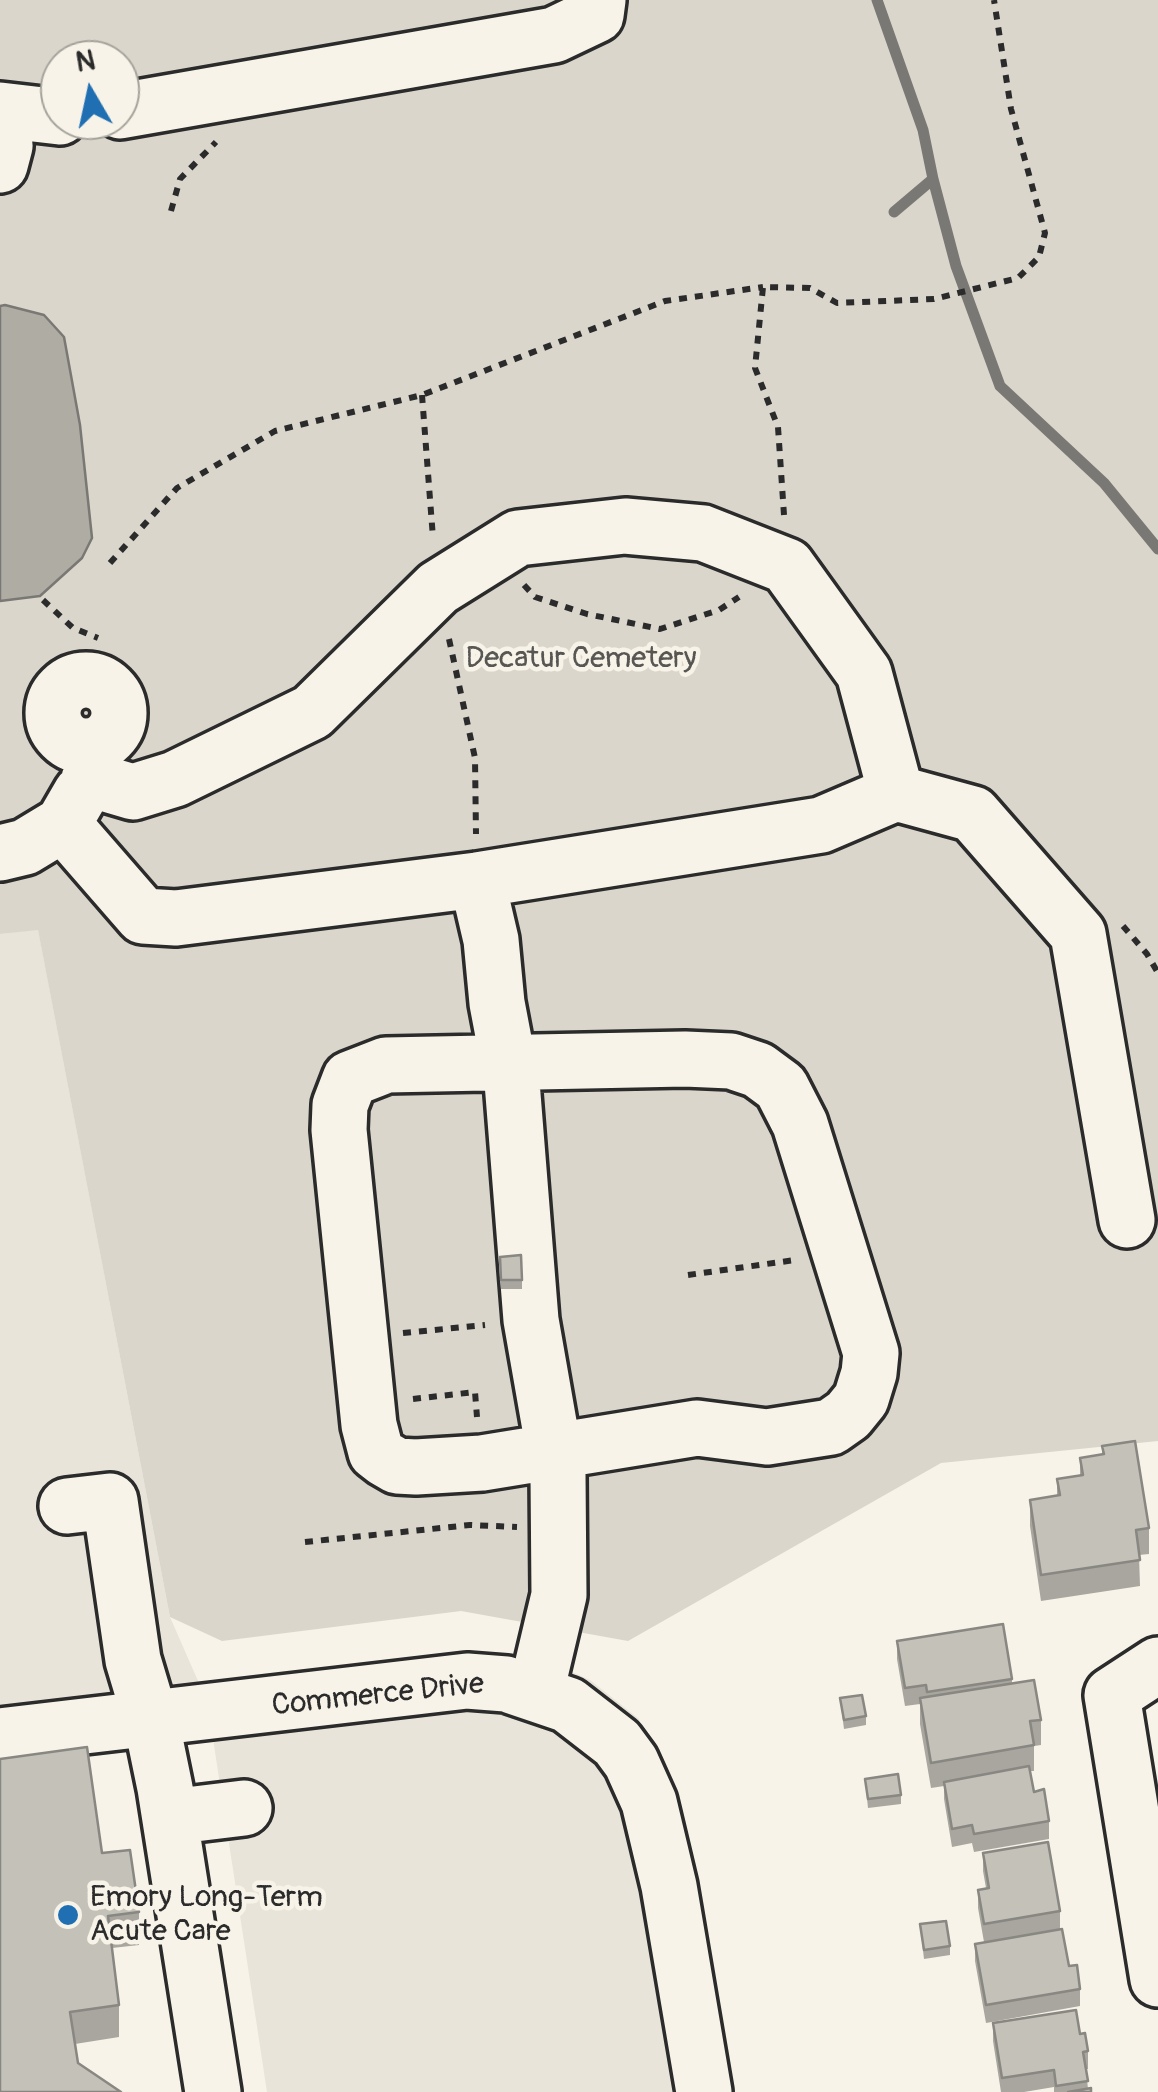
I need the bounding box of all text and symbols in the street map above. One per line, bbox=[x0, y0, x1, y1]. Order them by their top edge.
north arrow bbox=[40, 40, 140, 140]
text: N bbox=[73, 43, 98, 81]
park label: Decatur Cemetery bbox=[465, 641, 697, 677]
street label: Commerce Drive bbox=[270, 1667, 486, 1725]
place label: Emory Long-Term Acute Care bbox=[90, 1880, 323, 1950]
marker: Emory Long-Term Acute Care bbox=[55, 1902, 81, 1928]

